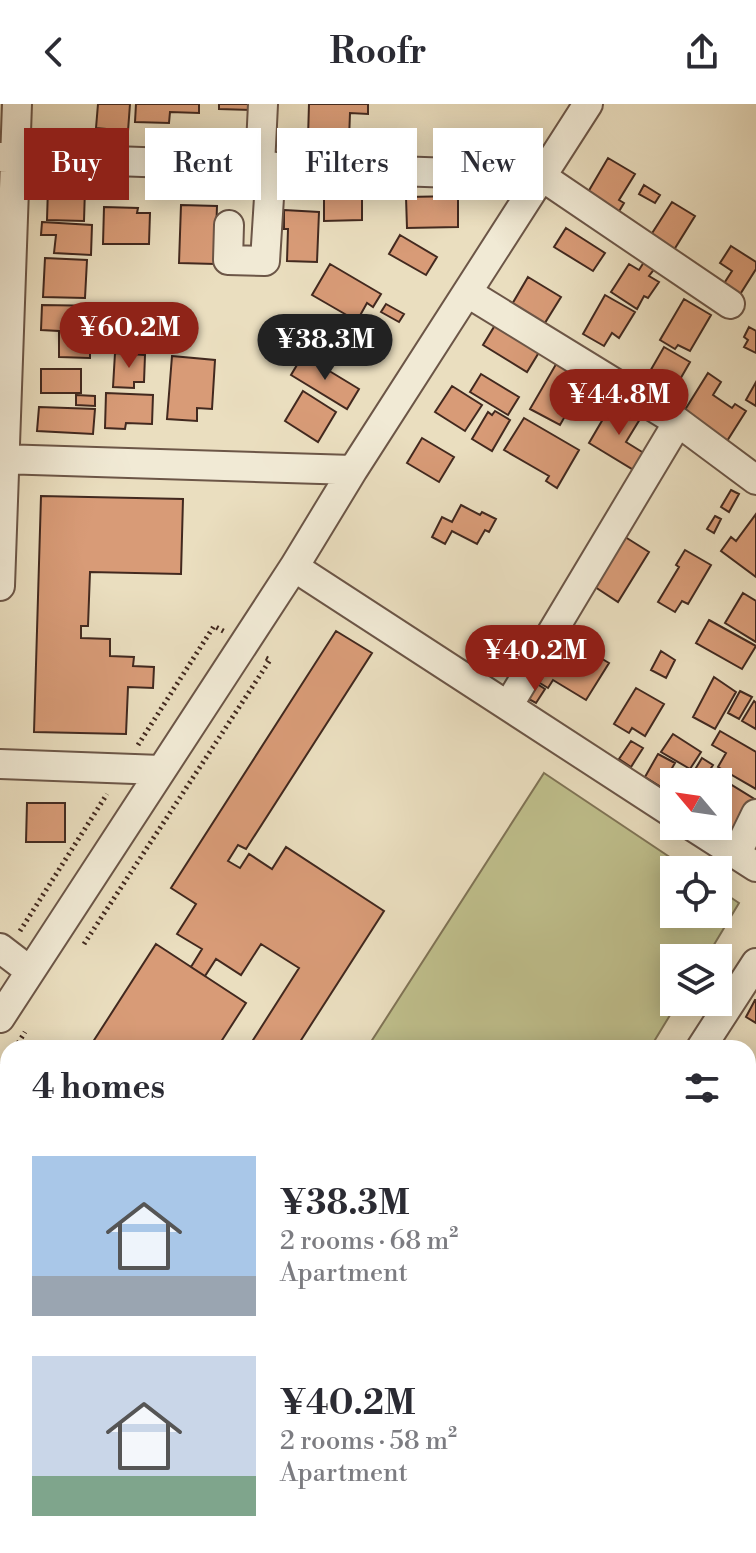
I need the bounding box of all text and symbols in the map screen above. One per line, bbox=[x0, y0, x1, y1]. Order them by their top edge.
icon: back bbox=[32, 30, 76, 74]
text: Roofr bbox=[330, 30, 426, 75]
icon: share bbox=[680, 30, 724, 74]
chip: Buy bbox=[24, 128, 129, 200]
chip: Rent bbox=[145, 128, 261, 200]
chip: Filters bbox=[277, 128, 417, 200]
chip: New bbox=[433, 128, 543, 200]
pin: ¥60.2M bbox=[64, 302, 194, 370]
text: ¥60.2M bbox=[78, 312, 180, 344]
pin: ¥38.3M bbox=[260, 314, 390, 382]
text: ¥38.3M bbox=[275, 324, 375, 356]
pin: ¥44.8M bbox=[554, 369, 684, 437]
text: ¥44.8M bbox=[568, 379, 670, 411]
pin: ¥40.2M bbox=[470, 625, 600, 693]
text: ¥40.2M bbox=[483, 635, 587, 667]
north arrow bbox=[660, 768, 732, 840]
map controls bbox=[660, 768, 732, 1016]
button: locate bbox=[660, 856, 732, 928]
button: layers bbox=[660, 944, 732, 1016]
icon: filters bbox=[680, 1066, 724, 1110]
text: 4 homes bbox=[32, 1067, 165, 1109]
text: ¥38.3M bbox=[280, 1183, 409, 1225]
icon: home bbox=[96, 1188, 192, 1284]
text: 2 rooms · 68 m² bbox=[280, 1225, 458, 1257]
text: Apartment bbox=[280, 1257, 408, 1289]
text: ¥40.2M bbox=[280, 1383, 416, 1425]
icon: home bbox=[96, 1388, 192, 1484]
text: 2 rooms · 58 m² bbox=[280, 1425, 457, 1457]
text: Apartment bbox=[280, 1457, 408, 1489]

